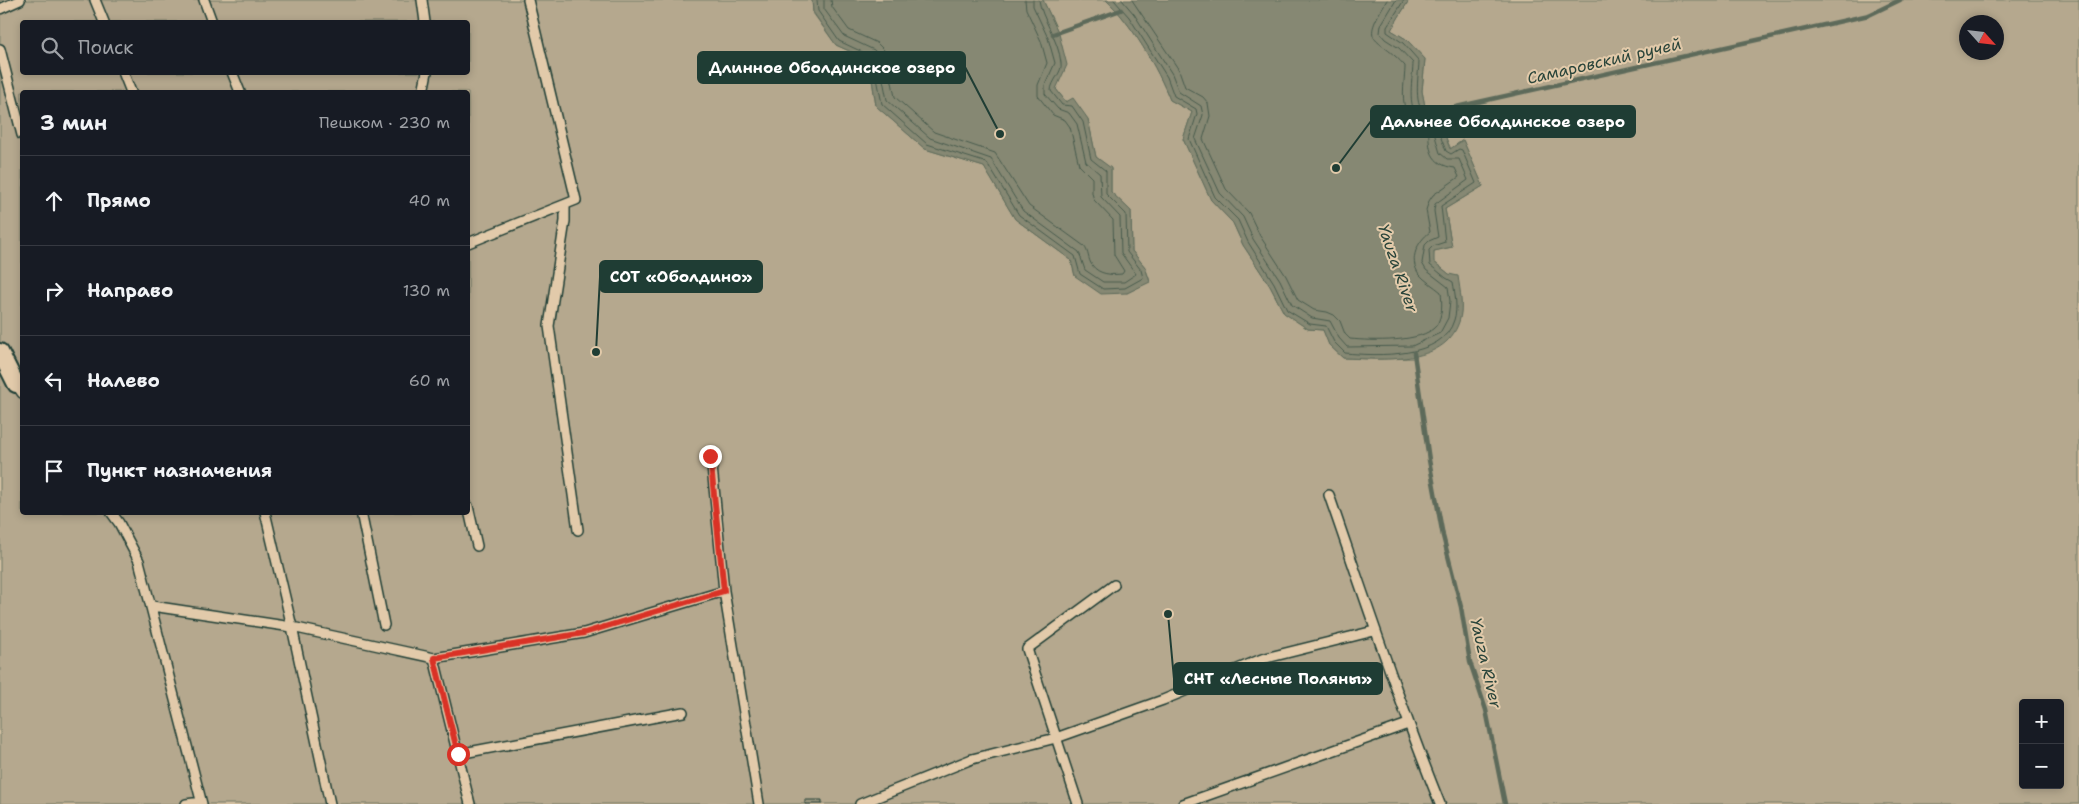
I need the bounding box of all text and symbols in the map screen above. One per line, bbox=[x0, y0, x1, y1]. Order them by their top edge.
north arrow bbox=[1959, 15, 2004, 60]
search box bbox=[20, 20, 470, 75]
water label: Самаровский ручей bbox=[1525, 33, 1683, 89]
icon: search bbox=[38, 34, 66, 62]
text: Поиск bbox=[78, 35, 133, 60]
callout: Длинное Оболдинское озеро bbox=[698, 52, 965, 83]
text: Длинное Оболдинское озеро bbox=[709, 57, 955, 78]
callout: Дальнее Оболдинское озеро bbox=[1371, 106, 1635, 137]
text: 3 мин bbox=[40, 109, 107, 137]
text: Дальнее Оболдинское озеро bbox=[1381, 111, 1625, 132]
text: Пешком · 230 m bbox=[319, 112, 450, 133]
icon: ahead bbox=[40, 187, 68, 215]
text: Прямо bbox=[87, 188, 151, 213]
text: 40 m bbox=[408, 190, 450, 211]
water label: Yauza River bbox=[1373, 221, 1423, 315]
callout: СОТ «Оболдино» bbox=[600, 261, 762, 292]
text: СОТ «Оболдино» bbox=[610, 266, 752, 287]
icon: right bbox=[40, 277, 68, 305]
text: Направо bbox=[87, 278, 173, 303]
text: 130 m bbox=[403, 280, 450, 301]
icon: left bbox=[40, 367, 68, 395]
text: Налево bbox=[87, 368, 160, 393]
text: 60 m bbox=[409, 370, 450, 391]
route end bbox=[699, 445, 722, 468]
icon: arrive bbox=[40, 457, 68, 485]
text: Пункт назначения bbox=[87, 458, 272, 483]
water label: Yauza River bbox=[1465, 616, 1507, 711]
callout: СНТ «Лесные Поляны» bbox=[1174, 663, 1382, 694]
text: СНТ «Лесные Поляны» bbox=[1184, 668, 1372, 689]
map controls bbox=[2019, 699, 2064, 789]
button: + bbox=[2019, 699, 2064, 744]
route start bbox=[447, 743, 470, 766]
button: − bbox=[2019, 744, 2064, 789]

